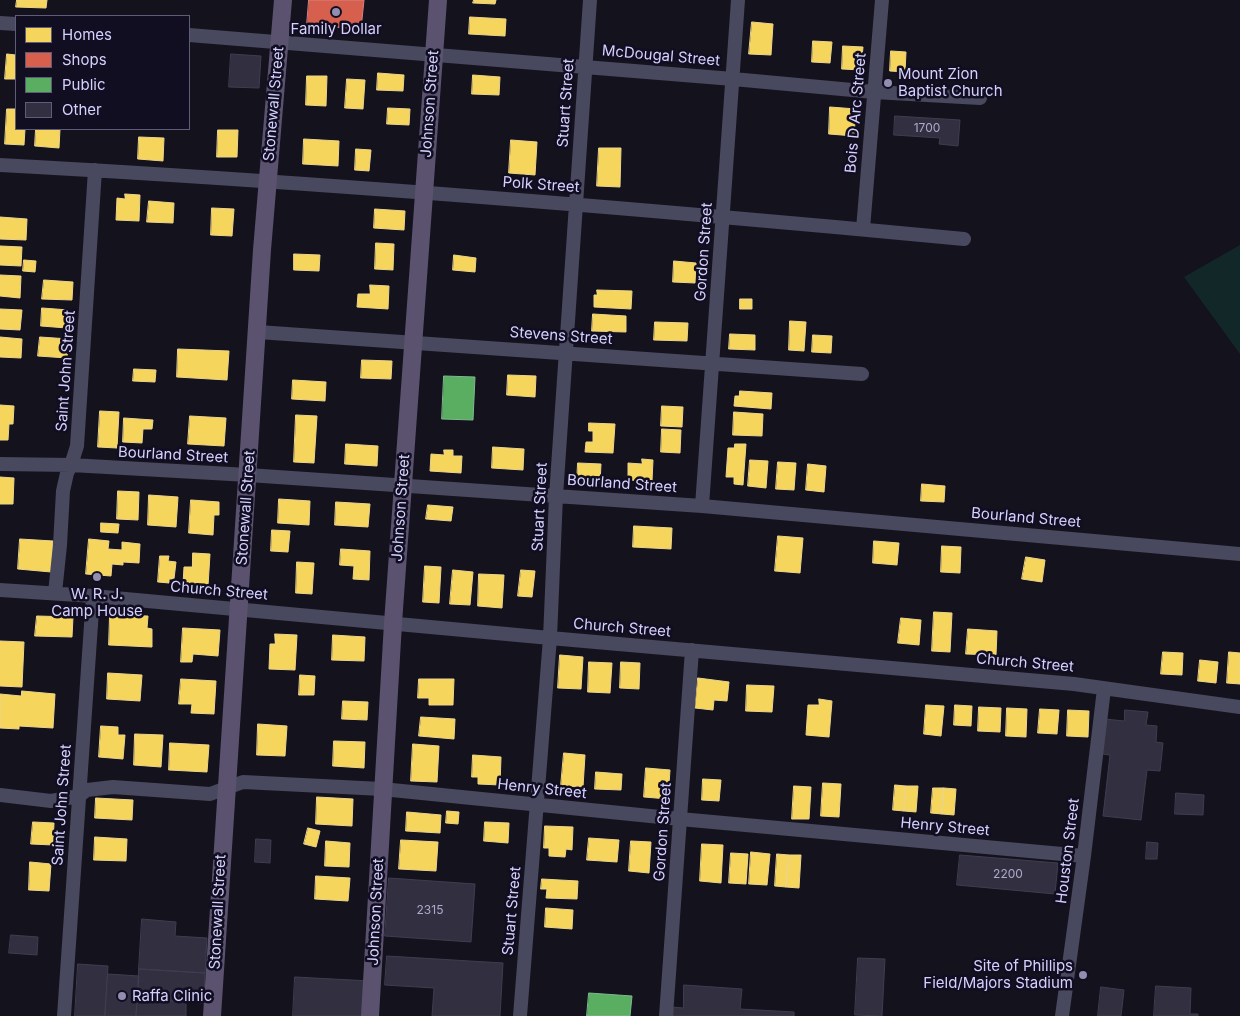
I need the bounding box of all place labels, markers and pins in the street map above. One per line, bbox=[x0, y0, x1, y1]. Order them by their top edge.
marker: Family Dollar bbox=[330, 6, 342, 18]
place label: Family Dollar bbox=[290, 20, 382, 38]
place label: Mount Zion Baptist Church bbox=[898, 65, 1003, 100]
marker: Mount Zion Baptist Church bbox=[882, 77, 894, 89]
marker: W. R. J. Camp House bbox=[91, 571, 103, 583]
place label: W. R. J. Camp House bbox=[51, 585, 143, 620]
place label: Site of Phillips Field/Majors Stadium bbox=[923, 957, 1073, 992]
marker: Site of Phillips Field/Majors Stadium bbox=[1077, 969, 1089, 981]
place label: Raffa Clinic bbox=[132, 987, 212, 1005]
marker: Raffa Clinic bbox=[116, 990, 128, 1002]

